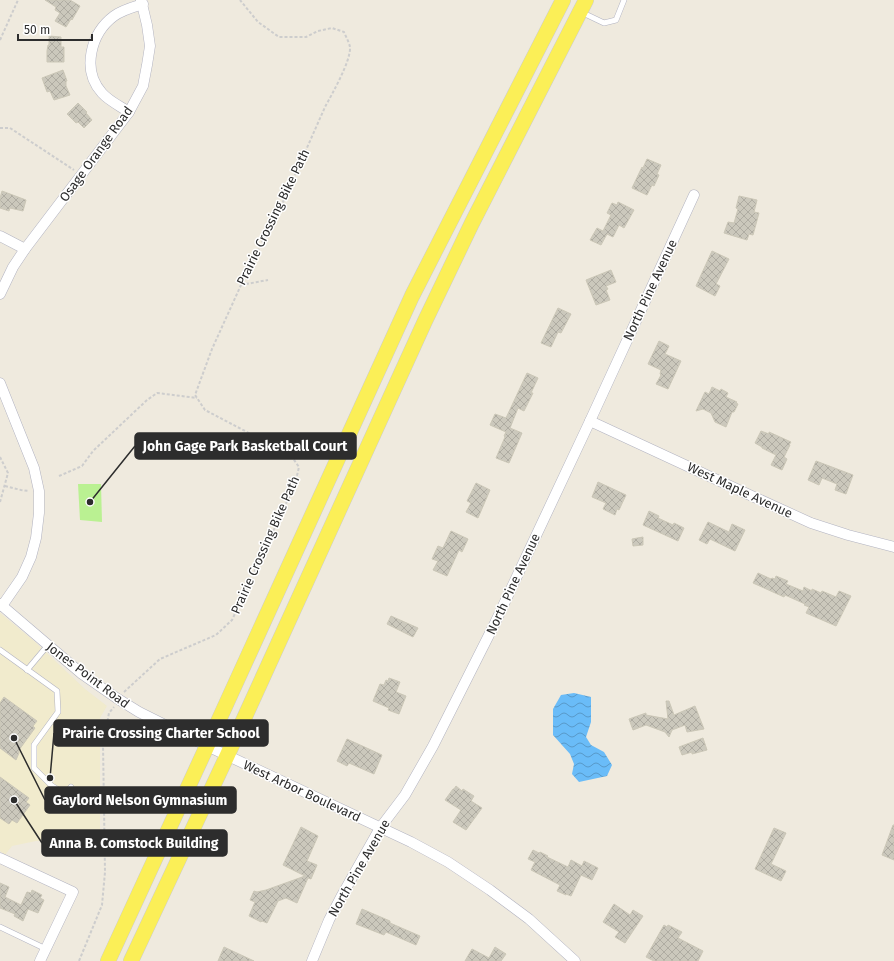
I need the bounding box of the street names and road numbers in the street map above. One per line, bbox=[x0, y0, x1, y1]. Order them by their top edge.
street label: Osage Orange Road bbox=[56, 103, 136, 205]
street label: Prairie Crossing Bike Path bbox=[233, 147, 313, 287]
street label: North Pine Avenue bbox=[620, 237, 680, 343]
street label: West Maple Avenue bbox=[685, 459, 795, 521]
street label: Prairie Crossing Bike Path bbox=[228, 474, 302, 616]
street label: North Pine Avenue bbox=[483, 531, 543, 637]
street label: Jones Point Road bbox=[44, 639, 132, 711]
street label: West Arbor Boulevard bbox=[241, 757, 363, 825]
street label: North Pine Avenue bbox=[325, 817, 393, 919]

